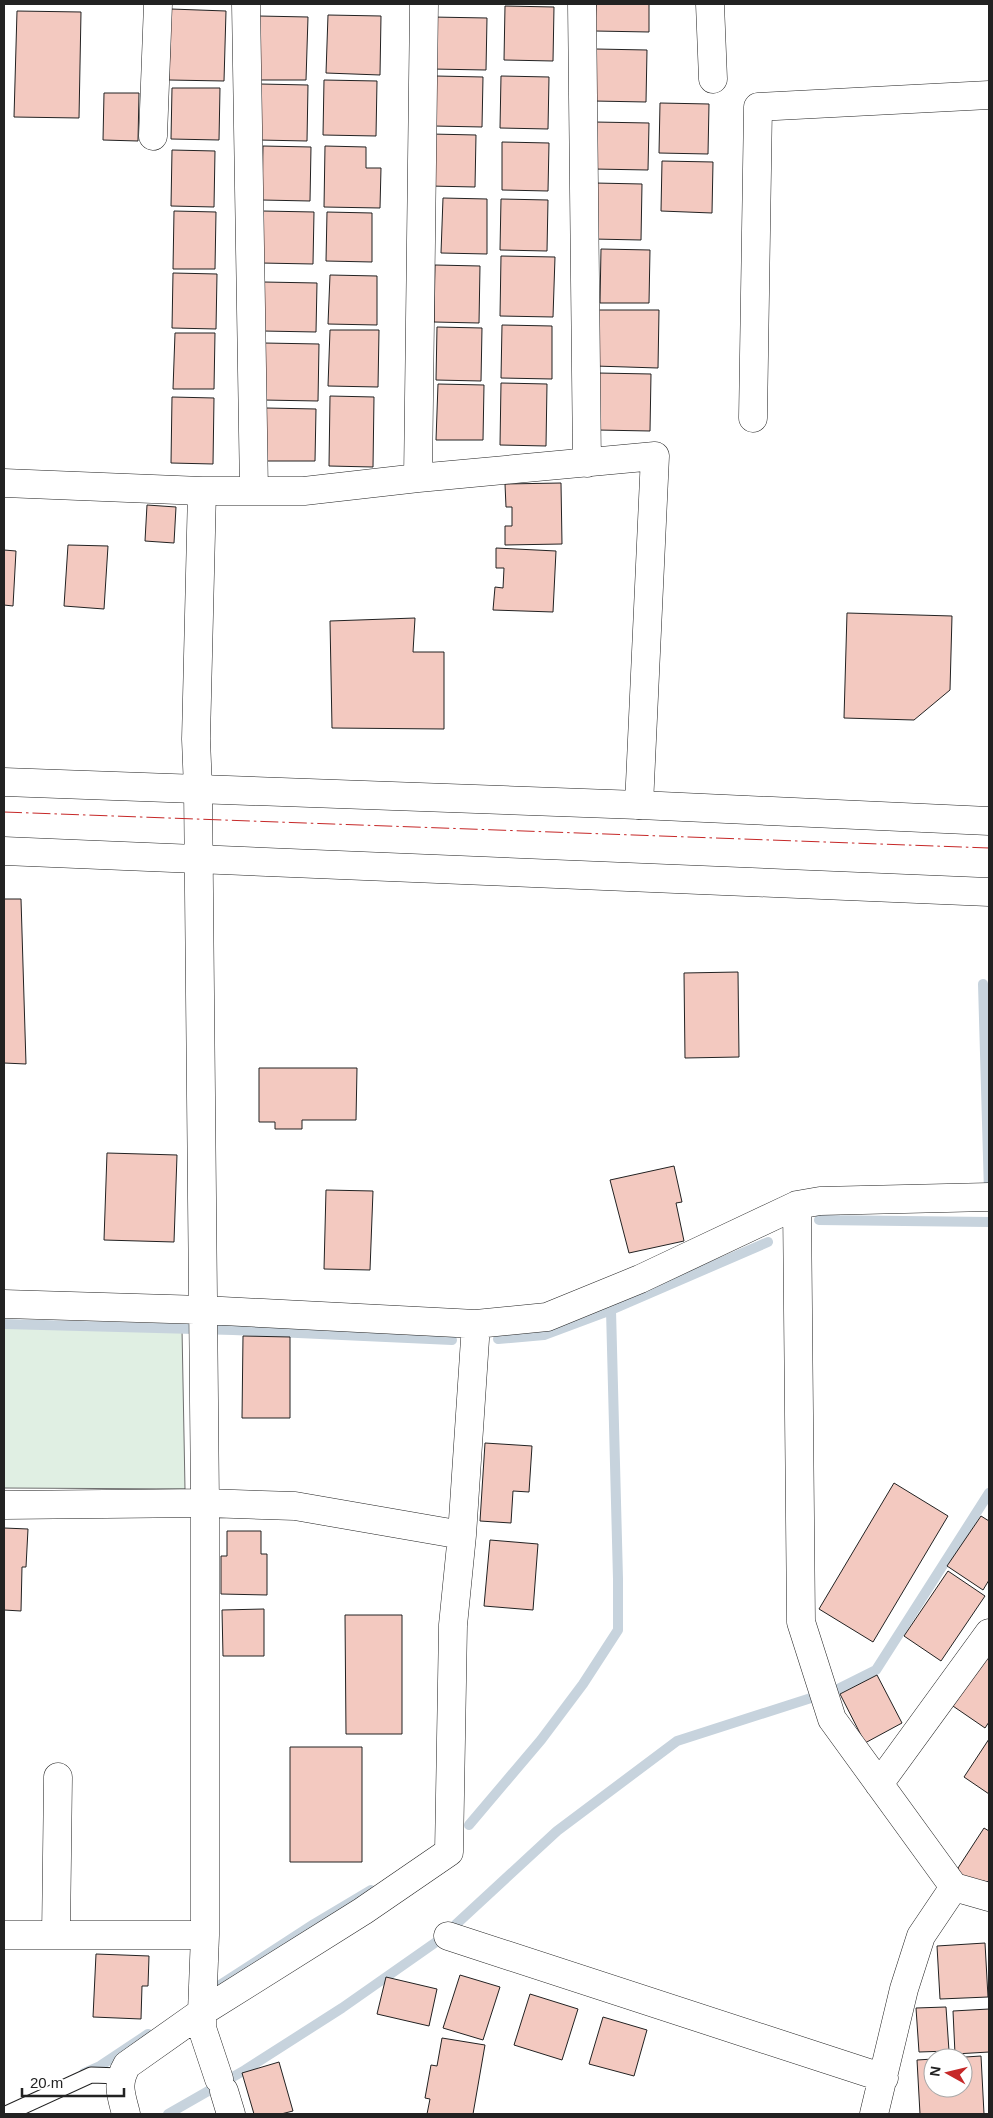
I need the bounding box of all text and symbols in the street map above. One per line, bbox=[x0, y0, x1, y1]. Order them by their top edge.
north arrow bbox=[923, 2048, 973, 2098]
text: N bbox=[926, 2065, 944, 2077]
scale bar bbox=[22, 2066, 125, 2098]
text: 20 m bbox=[30, 2074, 63, 2091]

